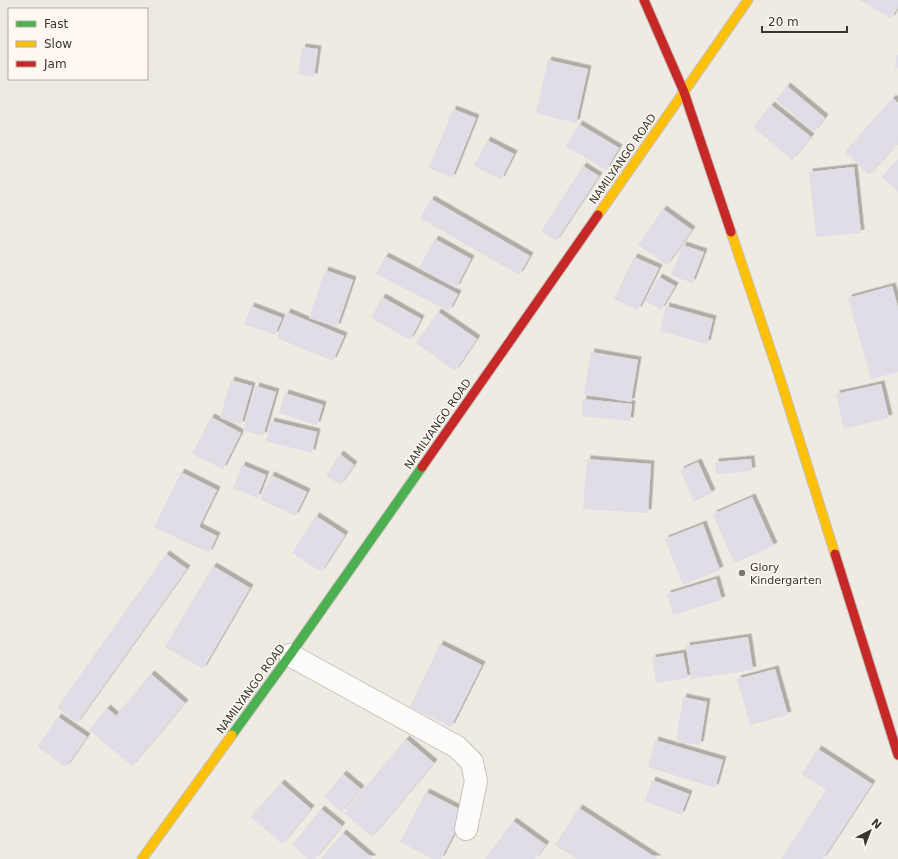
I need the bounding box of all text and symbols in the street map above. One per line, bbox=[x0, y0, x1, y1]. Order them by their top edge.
legend bbox=[8, 8, 148, 80]
scale bar bbox=[762, 8, 847, 34]
text: 20 m bbox=[768, 15, 799, 29]
text: Fast bbox=[44, 17, 68, 31]
text: Slow bbox=[44, 37, 72, 51]
text: Jam bbox=[43, 57, 67, 71]
street label: NAMILYANGO ROAD bbox=[587, 111, 659, 207]
street label: NAMILYANGO ROAD bbox=[402, 376, 474, 472]
place label: Glory Kindergarten bbox=[750, 561, 822, 587]
marker: Glory Kindergarten bbox=[737, 568, 747, 578]
street label: NAMILYANGO ROAD bbox=[214, 642, 288, 736]
north arrow bbox=[850, 811, 890, 851]
text: N bbox=[869, 816, 884, 832]

